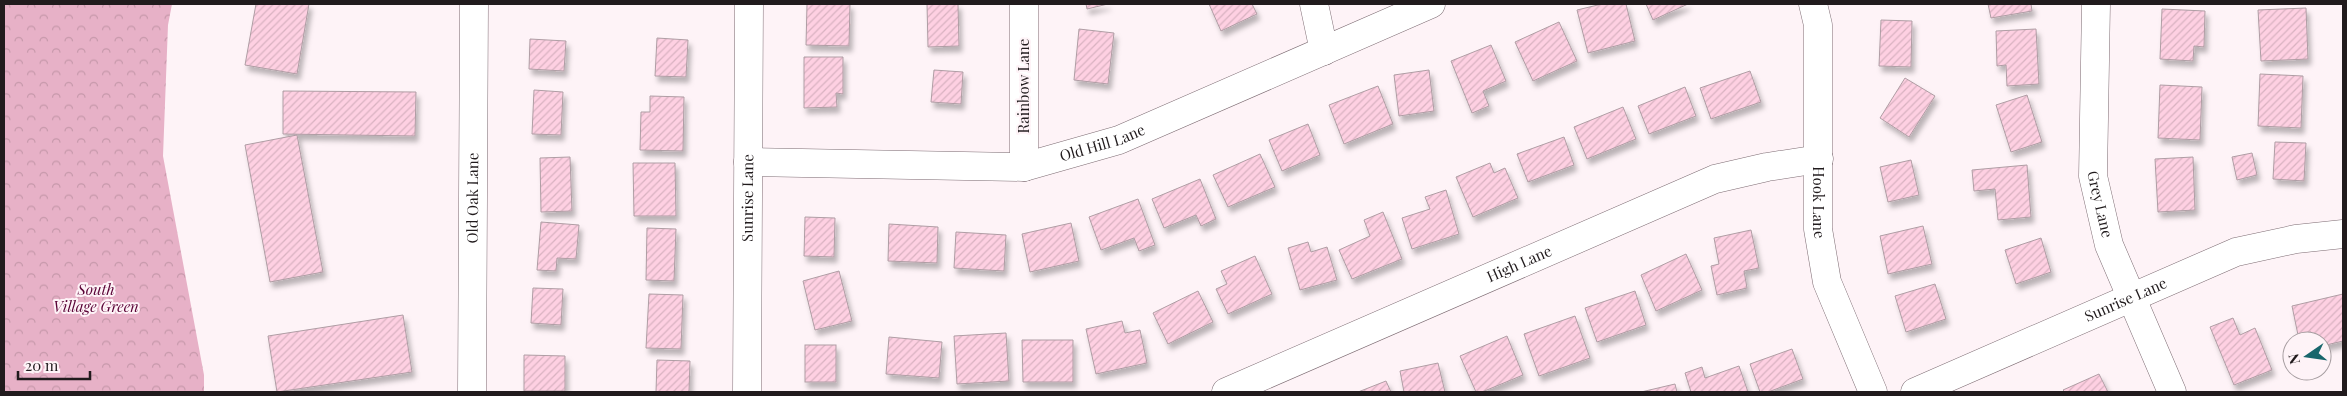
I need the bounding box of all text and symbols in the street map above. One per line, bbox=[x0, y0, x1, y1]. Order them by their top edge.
street label: Rainbow Lane bbox=[1013, 39, 1033, 133]
street label: Old Hill Lane bbox=[1057, 119, 1148, 165]
street label: Old Oak Lane bbox=[462, 153, 482, 243]
street label: Sunrise Lane bbox=[737, 154, 757, 242]
street label: Hook Lane bbox=[1809, 166, 1830, 240]
street label: Grey Lane bbox=[2083, 169, 2118, 239]
street label: High Lane bbox=[1483, 240, 1555, 286]
street label: Sunrise Lane bbox=[2081, 272, 2170, 326]
park label: South Village Green bbox=[53, 279, 139, 316]
north arrow bbox=[2282, 331, 2332, 381]
scale bar bbox=[18, 348, 90, 380]
text: N bbox=[2283, 352, 2304, 366]
text: 20 m bbox=[25, 355, 59, 375]

